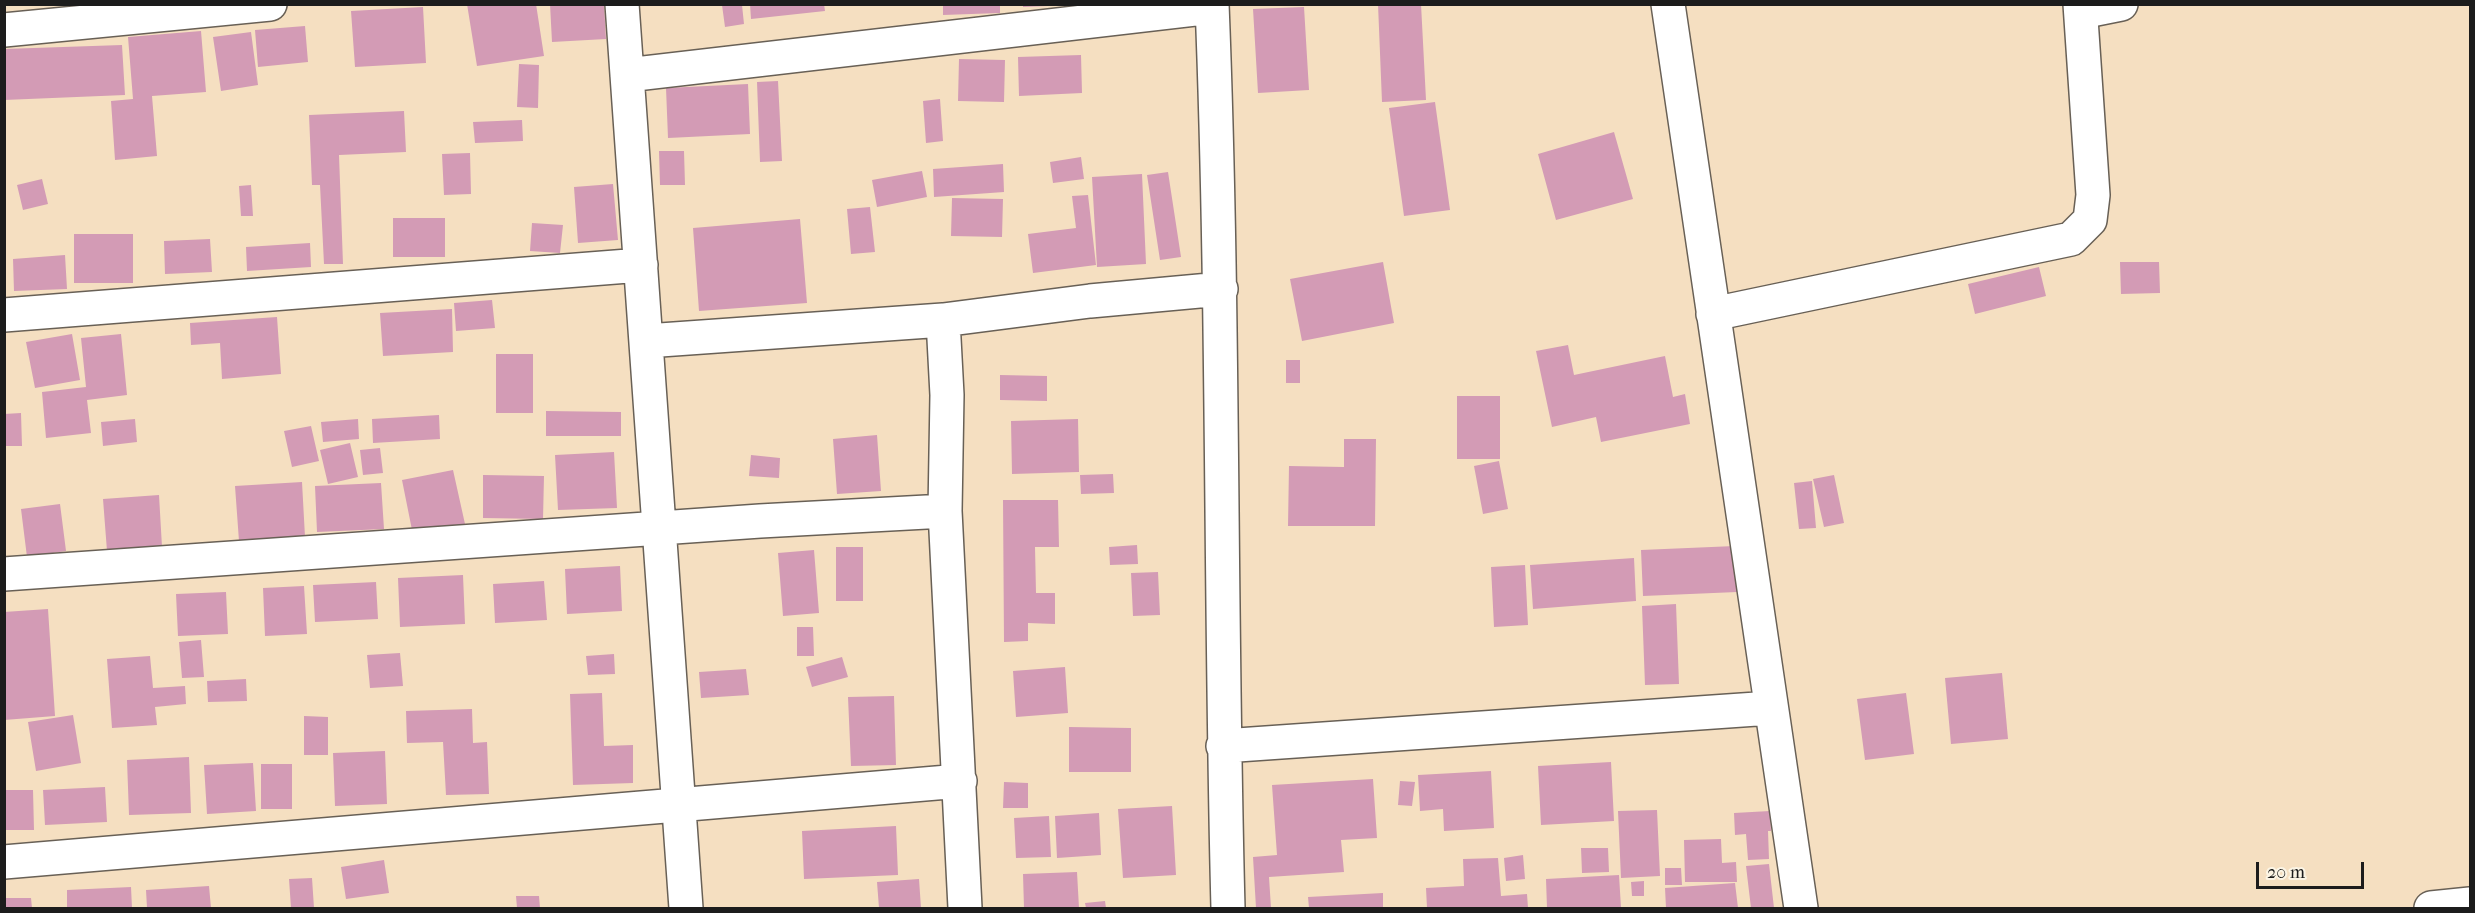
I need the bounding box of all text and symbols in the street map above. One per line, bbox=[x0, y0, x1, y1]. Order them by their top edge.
scale bar bbox=[2259, 850, 2367, 888]
text: 20 m bbox=[2267, 862, 2305, 883]

